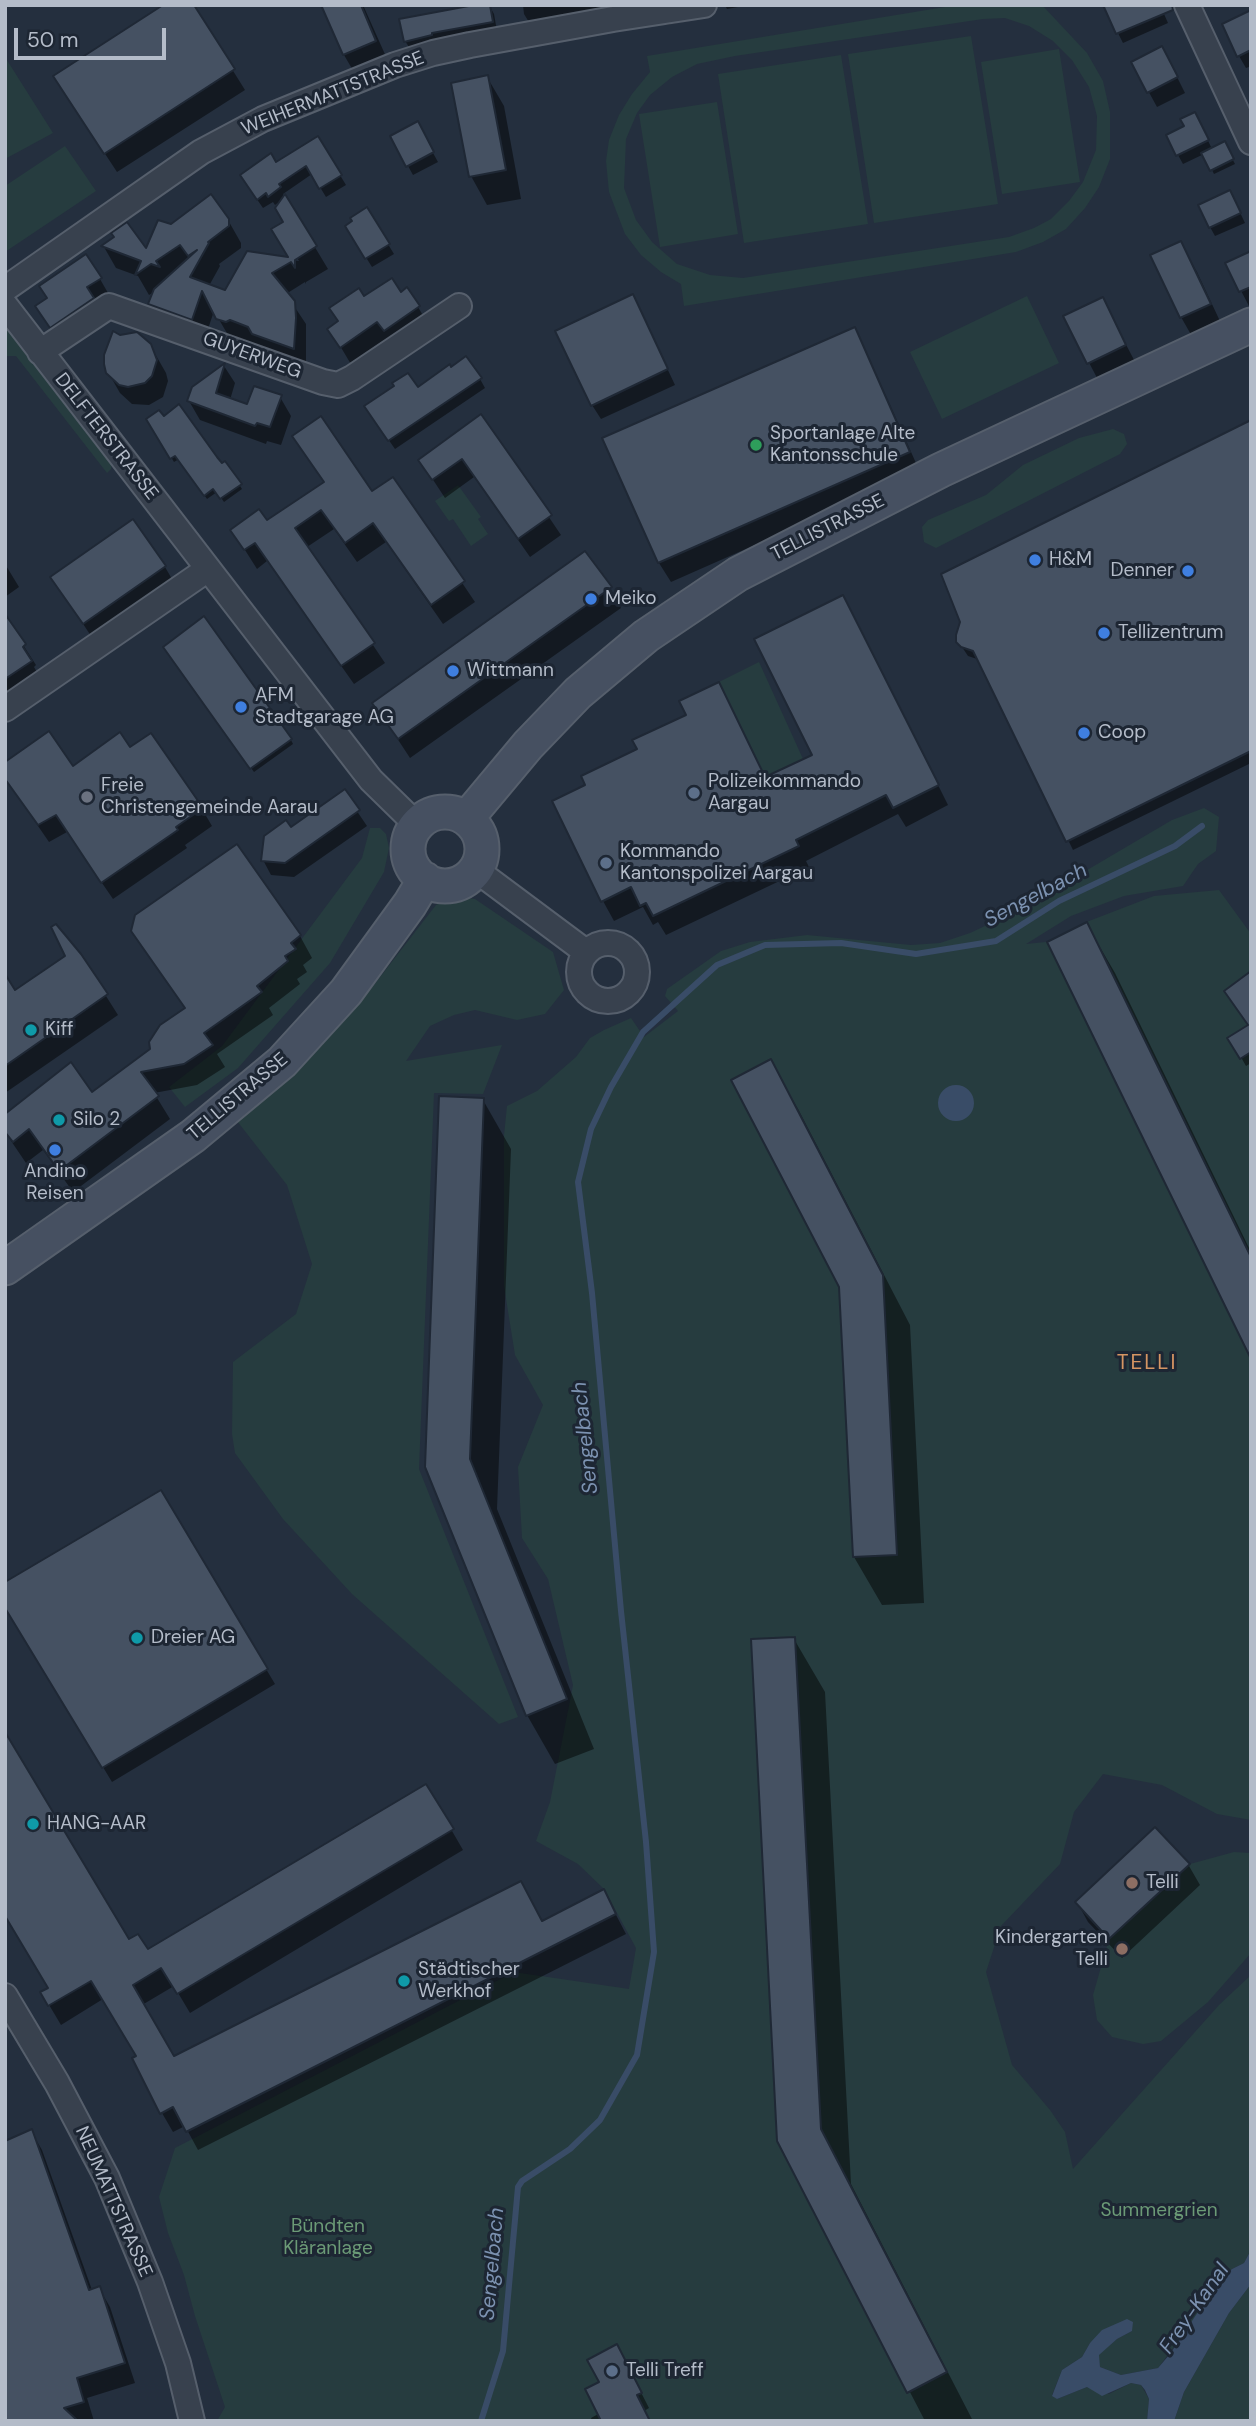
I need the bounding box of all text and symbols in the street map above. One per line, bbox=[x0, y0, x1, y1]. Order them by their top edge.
scale bar bbox=[18, 14, 170, 58]
text: 50 m bbox=[27, 26, 78, 54]
street label: WEIHERMATTSTRASSE bbox=[238, 47, 428, 141]
street label: GUYERWEG bbox=[200, 328, 304, 384]
street label: DELFTERSTRASSE bbox=[49, 369, 163, 505]
place label: Sportanlage Alte Kantonsschule bbox=[770, 423, 915, 467]
marker: Sportanlage Alte Kantonsschule bbox=[748, 437, 764, 453]
street label: TELLISTRASSE bbox=[768, 490, 888, 566]
place label: H&M bbox=[1049, 549, 1092, 571]
marker: H&M bbox=[1027, 552, 1043, 568]
place label: Denner bbox=[1111, 560, 1174, 582]
marker: Denner bbox=[1180, 563, 1196, 579]
place label: Meiko bbox=[605, 588, 656, 610]
marker: Meiko bbox=[583, 591, 599, 607]
place label: Tellizentrum bbox=[1118, 622, 1223, 644]
marker: Tellizentrum bbox=[1096, 625, 1112, 641]
place label: Wittmann bbox=[467, 660, 554, 682]
marker: Wittmann bbox=[445, 663, 461, 679]
place label: AFM Stadtgarage AG bbox=[255, 685, 394, 729]
marker: AFM Stadtgarage AG bbox=[233, 699, 249, 715]
place label: Coop bbox=[1098, 722, 1146, 744]
marker: Coop bbox=[1076, 725, 1092, 741]
place label: Polizeikommando Aargau bbox=[708, 771, 861, 815]
place label: Freie Christengemeinde Aarau bbox=[101, 775, 318, 819]
marker: Polizeikommando Aargau bbox=[686, 785, 702, 801]
marker: Freie Christengemeinde Aarau bbox=[79, 789, 95, 805]
place label: Kommando Kantonspolizei Aargau bbox=[620, 841, 813, 885]
marker: Kommando Kantonspolizei Aargau bbox=[598, 855, 614, 871]
water label: Sengelbach bbox=[980, 858, 1092, 934]
place label: Kiff bbox=[45, 1019, 74, 1041]
marker: Kiff bbox=[23, 1022, 39, 1038]
street label: TELLISTRASSE bbox=[183, 1048, 293, 1146]
place label: Silo 2 bbox=[73, 1109, 120, 1131]
marker: Silo 2 bbox=[51, 1112, 67, 1128]
marker: Andino Reisen bbox=[47, 1142, 63, 1158]
place label: Andino Reisen bbox=[24, 1161, 86, 1205]
district label: TELLI bbox=[1117, 1350, 1177, 1376]
water label: Sengelbach bbox=[568, 1381, 604, 1495]
place label: Dreier AG bbox=[151, 1627, 235, 1649]
marker: Dreier AG bbox=[129, 1630, 145, 1646]
place label: HANG-AAR bbox=[47, 1813, 146, 1835]
marker: HANG-AAR bbox=[25, 1816, 41, 1832]
place label: Telli bbox=[1146, 1872, 1179, 1894]
marker: Telli bbox=[1124, 1875, 1140, 1891]
place label: Kindergarten Telli bbox=[995, 1927, 1108, 1971]
marker: Kindergarten Telli bbox=[1114, 1941, 1130, 1957]
place label: Städtischer Werkhof bbox=[418, 1959, 520, 2003]
marker: Städtischer Werkhof bbox=[396, 1973, 412, 1989]
street label: NEUMATTSTRASSE bbox=[70, 2123, 156, 2281]
park label: Summergrien bbox=[1100, 2200, 1218, 2222]
water label: Sengelbach bbox=[476, 2207, 510, 2321]
park label: Bündten Kläranlage bbox=[283, 2216, 373, 2260]
water label: Frey-Kanal bbox=[1155, 2259, 1235, 2359]
place label: Telli Treff bbox=[626, 2360, 704, 2382]
marker: Telli Treff bbox=[604, 2363, 620, 2379]

